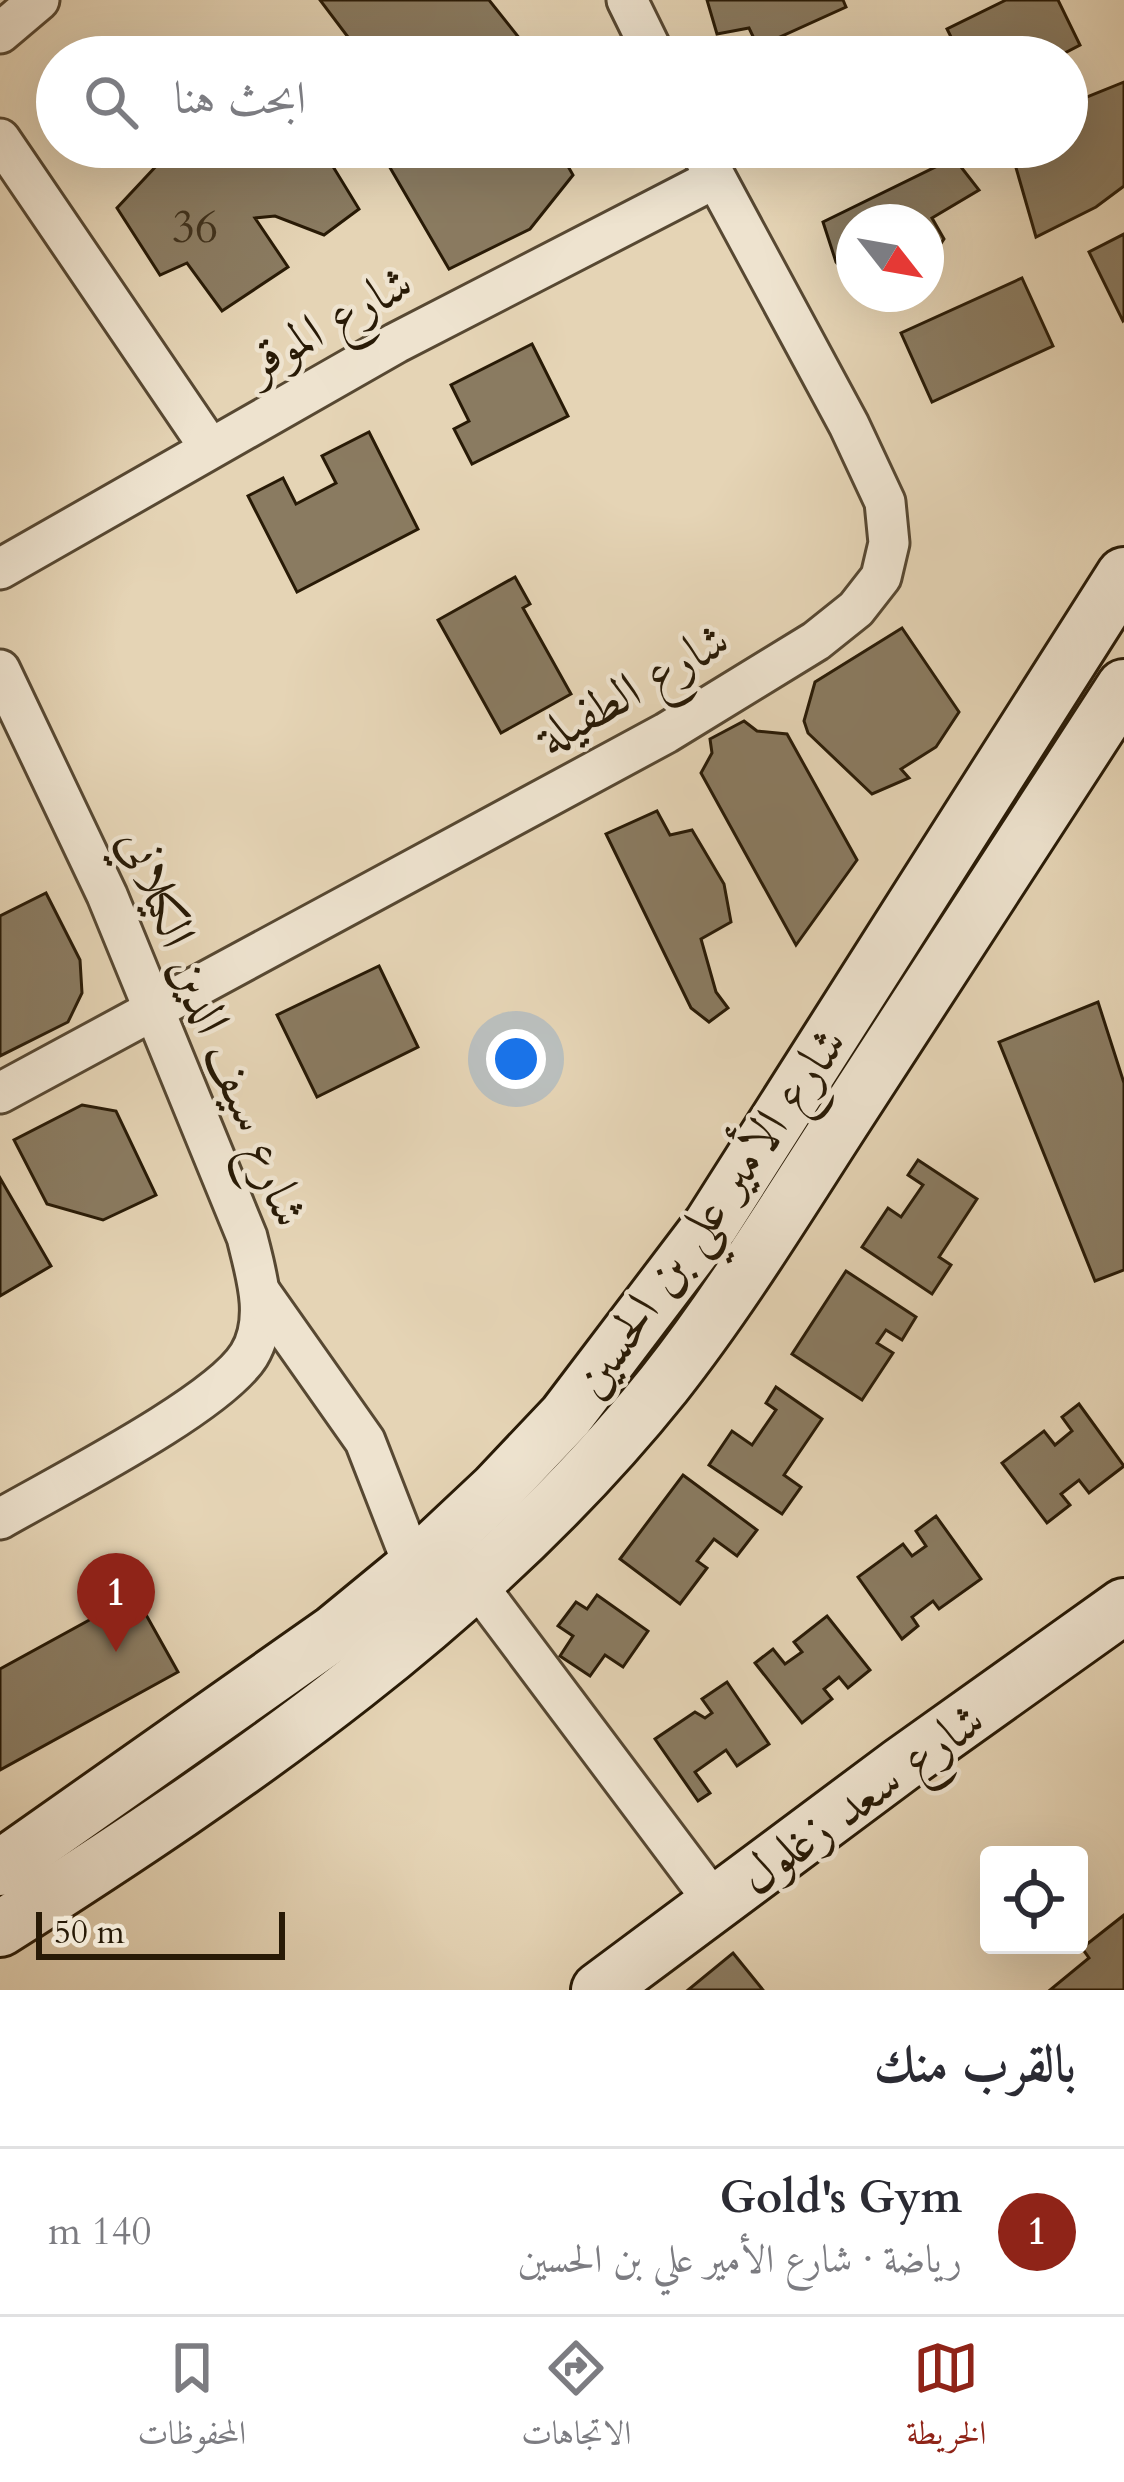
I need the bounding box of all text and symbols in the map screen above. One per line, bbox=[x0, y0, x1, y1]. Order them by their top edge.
search box bbox=[36, 36, 1088, 168]
text: ابحث هنا bbox=[174, 68, 306, 129]
icon: search bbox=[78, 69, 144, 135]
house number: 36 bbox=[172, 197, 218, 258]
north arrow bbox=[836, 204, 944, 312]
street label: شارع الموقر bbox=[228, 248, 428, 405]
street label: شارع الطفيلة bbox=[521, 605, 745, 779]
street label: شارع سيف الدين الكيلاني bbox=[96, 818, 325, 1240]
street label: شارع الأمير علي بن الحسين bbox=[555, 1012, 875, 1419]
your location bbox=[486, 1029, 546, 1089]
pin: 1 bbox=[77, 1553, 155, 1652]
street label: شارع سعد زغلول bbox=[725, 1686, 1003, 1916]
map controls bbox=[980, 1846, 1088, 1954]
button: locate bbox=[980, 1846, 1088, 1954]
scale bar bbox=[36, 1906, 285, 1959]
text: 50 m bbox=[54, 1910, 125, 1955]
text: بالقرب منك bbox=[874, 2030, 1076, 2100]
text: Gold's Gym bbox=[719, 2167, 962, 2228]
text: 140 m bbox=[48, 2205, 151, 2258]
text: 1 bbox=[1027, 2205, 1047, 2258]
text: رياضة · شارع الأمير علي بن الحسين bbox=[518, 2233, 962, 2286]
tab: المحفوظات bbox=[137, 2335, 246, 2465]
tab: الاتجاهات bbox=[521, 2335, 631, 2465]
tab: الخريطة bbox=[906, 2335, 987, 2465]

